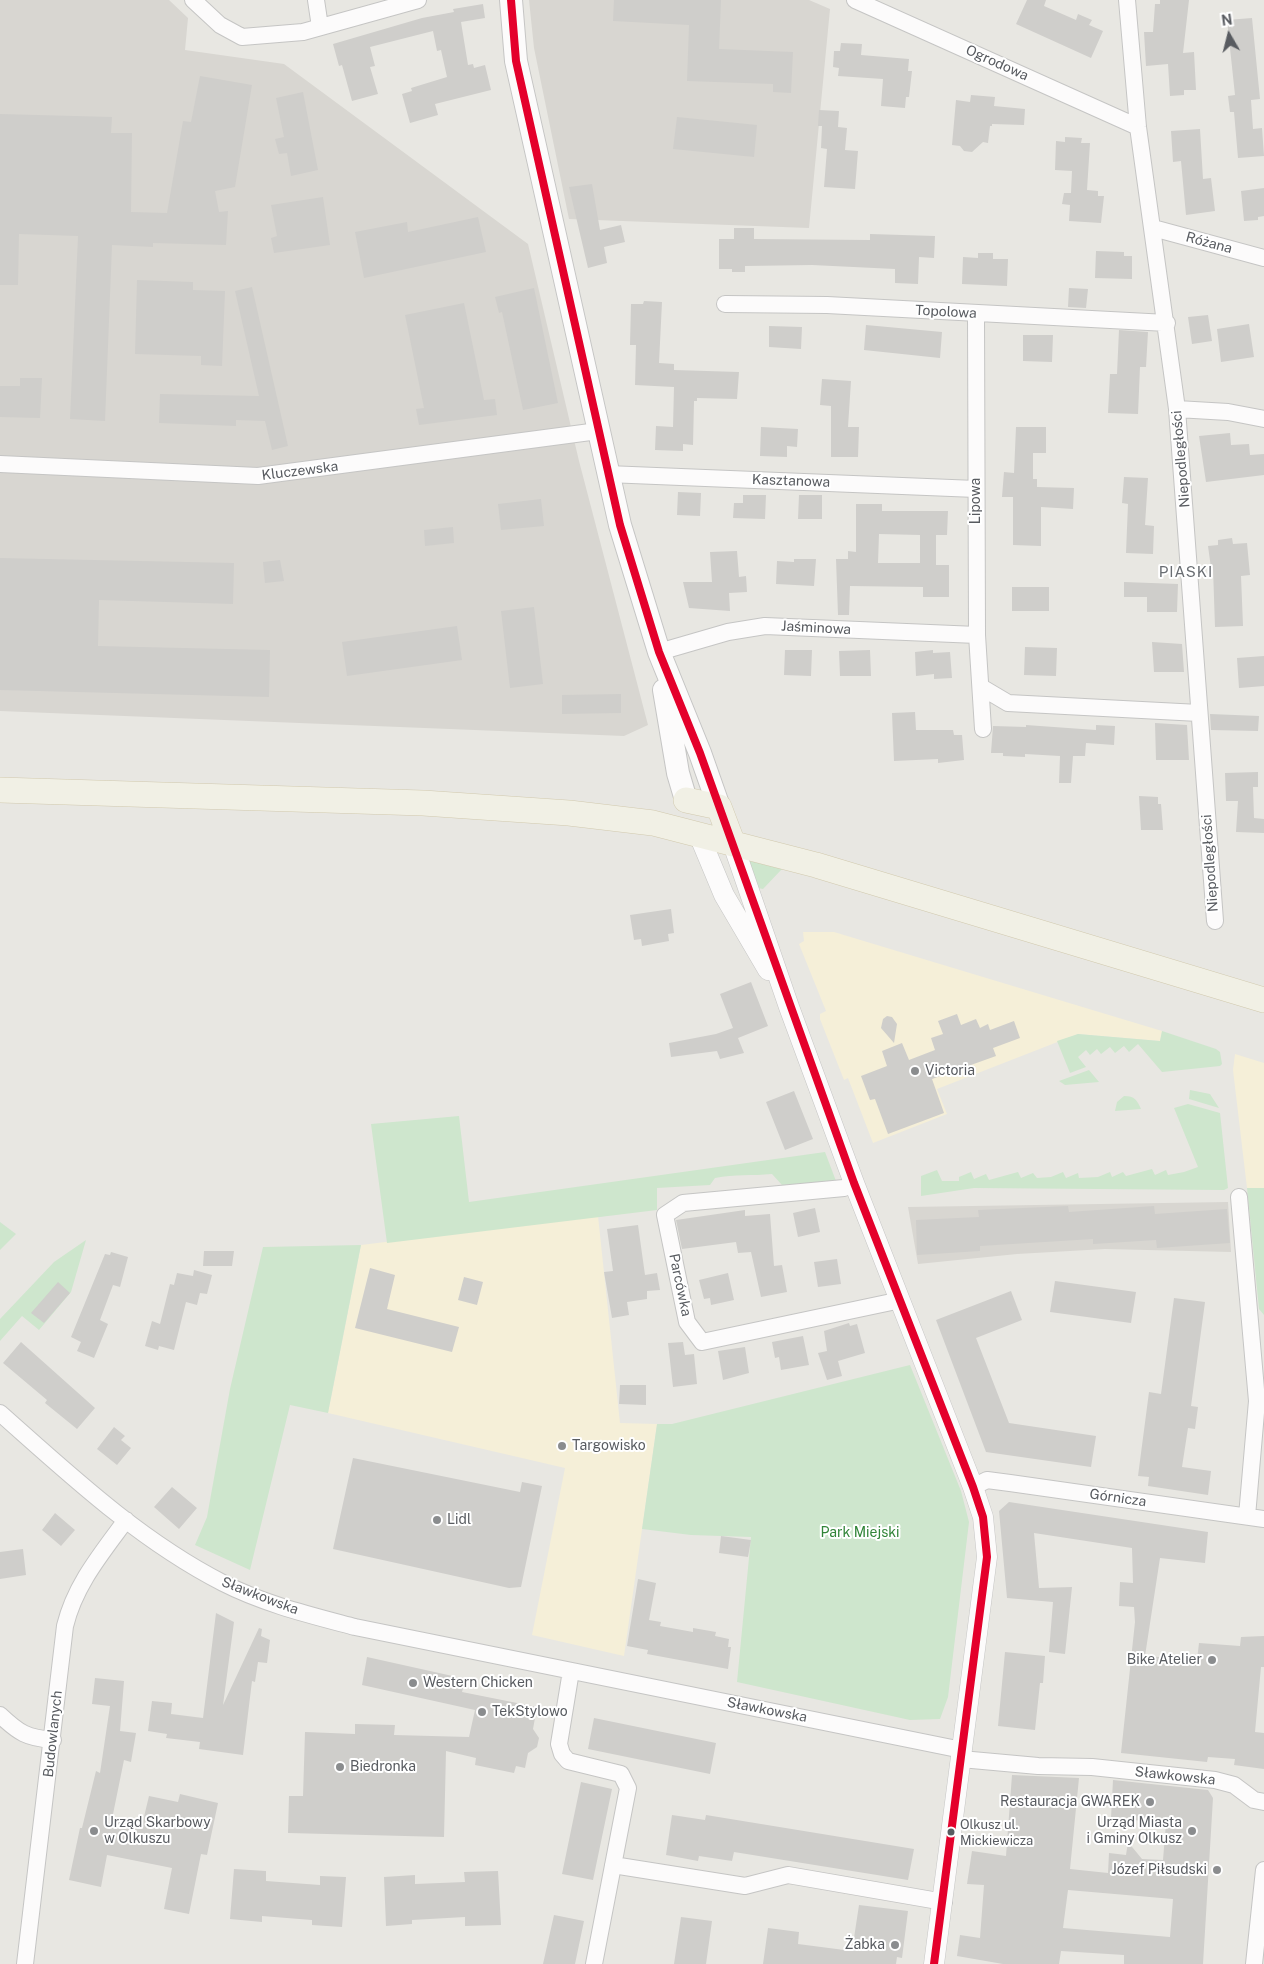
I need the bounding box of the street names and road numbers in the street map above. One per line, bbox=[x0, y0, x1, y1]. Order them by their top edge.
street label: Ogrodowa bbox=[963, 42, 1031, 84]
street label: Różana bbox=[1184, 229, 1234, 257]
street label: Topolowa bbox=[915, 302, 977, 322]
street label: Niepodległości bbox=[1168, 410, 1194, 508]
street label: Kluczewska bbox=[261, 458, 339, 484]
street label: Kasztanowa bbox=[752, 471, 830, 491]
street label: Lipowa bbox=[968, 478, 984, 524]
street label: Jaśminowa bbox=[780, 618, 852, 638]
street label: Niepodległości bbox=[1198, 814, 1222, 912]
street label: Parcówka bbox=[665, 1252, 695, 1318]
street label: Górnicza bbox=[1089, 1486, 1147, 1510]
street label: Sławkowska bbox=[219, 1574, 301, 1618]
street label: Budowlanych bbox=[40, 1690, 66, 1778]
street label: Sławkowska bbox=[726, 1694, 808, 1726]
street label: Sławkowska bbox=[1134, 1763, 1216, 1789]

